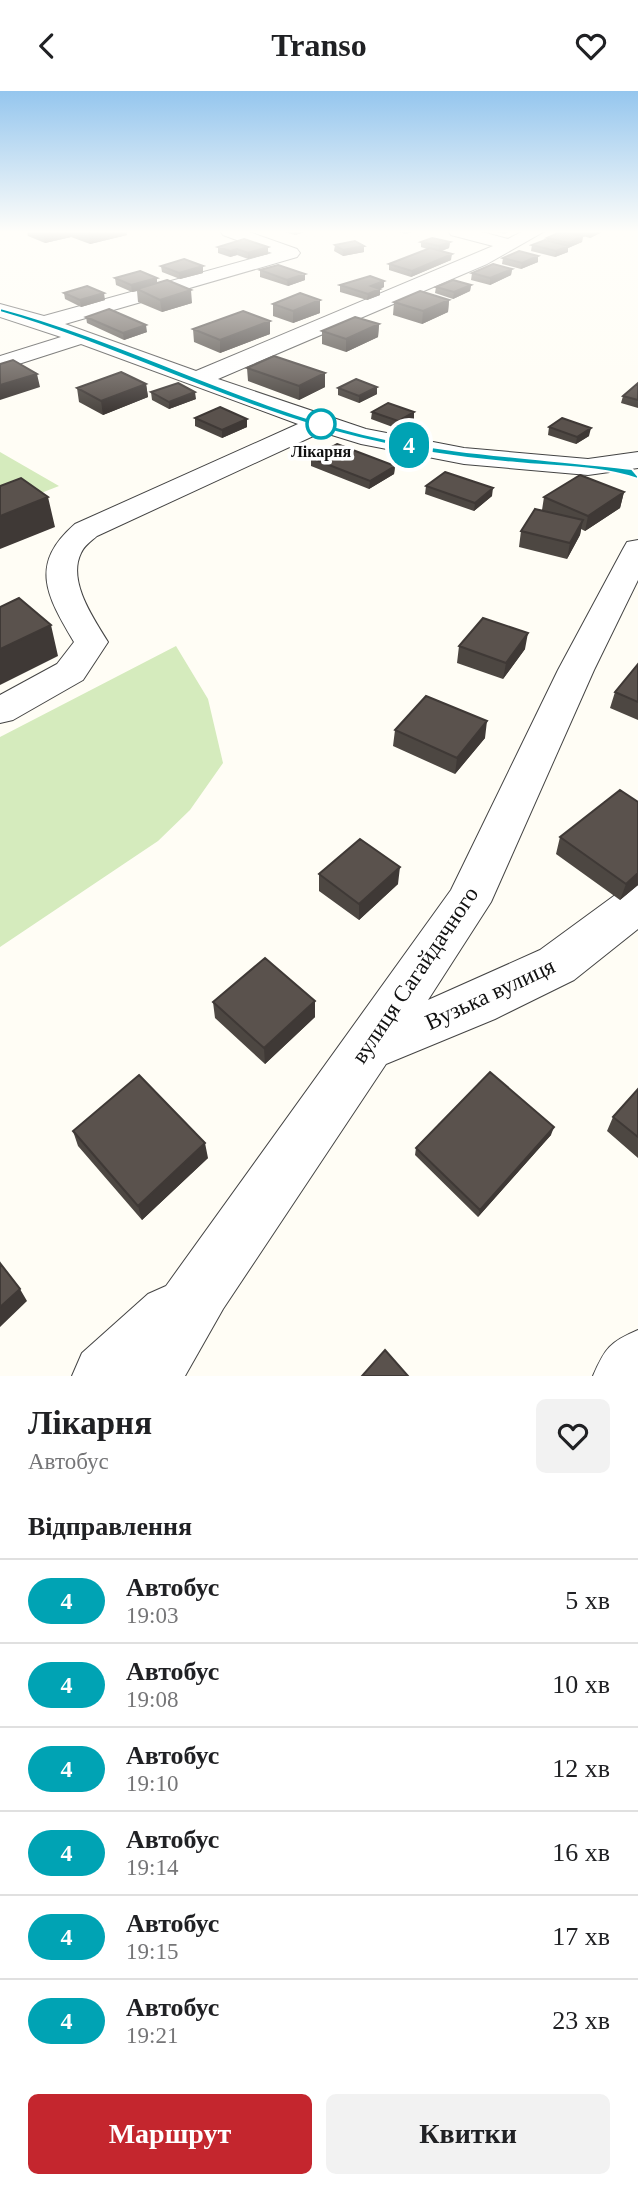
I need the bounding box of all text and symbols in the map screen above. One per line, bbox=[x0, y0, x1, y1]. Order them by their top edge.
icon: back bbox=[28, 27, 66, 65]
text: Transo bbox=[271, 27, 367, 63]
icon: heart bbox=[572, 27, 610, 65]
marker: Лікарня bbox=[306, 409, 336, 439]
line badge: 4 bbox=[386, 422, 432, 468]
text: 4 bbox=[403, 432, 415, 458]
place label: Лікарня bbox=[291, 443, 351, 461]
street label: вулиця Сагайдачного bbox=[347, 882, 483, 1068]
street label: Вузька вулиця bbox=[421, 953, 559, 1035]
button: heart bbox=[536, 1399, 610, 1473]
text: Лікарня bbox=[28, 1405, 152, 1441]
text: Автобус bbox=[28, 1449, 109, 1474]
text: Відправлення bbox=[28, 1512, 192, 1541]
text: Автобус bbox=[126, 1573, 219, 1602]
text: 5 хв bbox=[565, 1586, 610, 1615]
text: 4 bbox=[61, 1588, 73, 1614]
text: 19:03 bbox=[126, 1603, 178, 1628]
text: Автобус bbox=[126, 1657, 219, 1686]
text: 10 хв bbox=[552, 1670, 610, 1699]
text: 4 bbox=[61, 1672, 73, 1698]
text: 19:08 bbox=[126, 1687, 178, 1712]
text: Автобус bbox=[126, 1741, 219, 1770]
text: 12 хв bbox=[552, 1754, 610, 1783]
text: 4 bbox=[61, 1756, 73, 1782]
text: 19:10 bbox=[126, 1771, 178, 1796]
text: Автобус bbox=[126, 1825, 219, 1854]
text: 16 хв bbox=[552, 1838, 610, 1867]
text: 4 bbox=[61, 1840, 73, 1866]
text: 19:14 bbox=[126, 1855, 178, 1880]
text: Автобус bbox=[126, 1909, 219, 1938]
text: 17 хв bbox=[552, 1922, 610, 1951]
text: 4 bbox=[61, 1924, 73, 1950]
text: 19:15 bbox=[126, 1939, 178, 1964]
text: Автобус bbox=[126, 1993, 219, 2022]
text: 23 хв bbox=[552, 2006, 610, 2035]
text: 4 bbox=[61, 2008, 73, 2034]
text: 19:21 bbox=[126, 2023, 178, 2048]
button: Маршрут bbox=[28, 2094, 312, 2174]
button: Квитки bbox=[326, 2094, 610, 2174]

